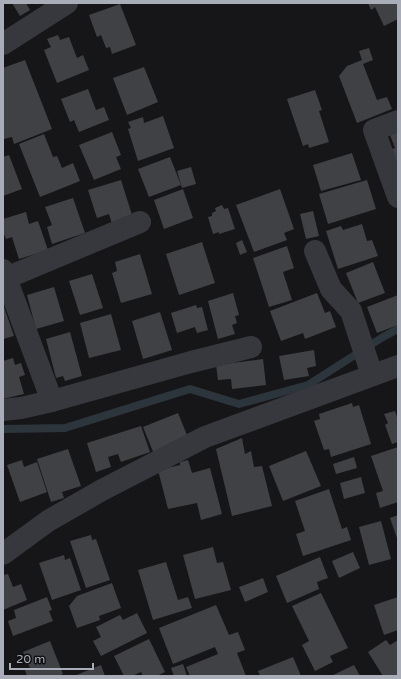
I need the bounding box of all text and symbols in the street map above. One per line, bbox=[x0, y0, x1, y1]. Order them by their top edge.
scale bar bbox=[10, 645, 93, 671]
text: 20 m bbox=[16, 652, 45, 666]

